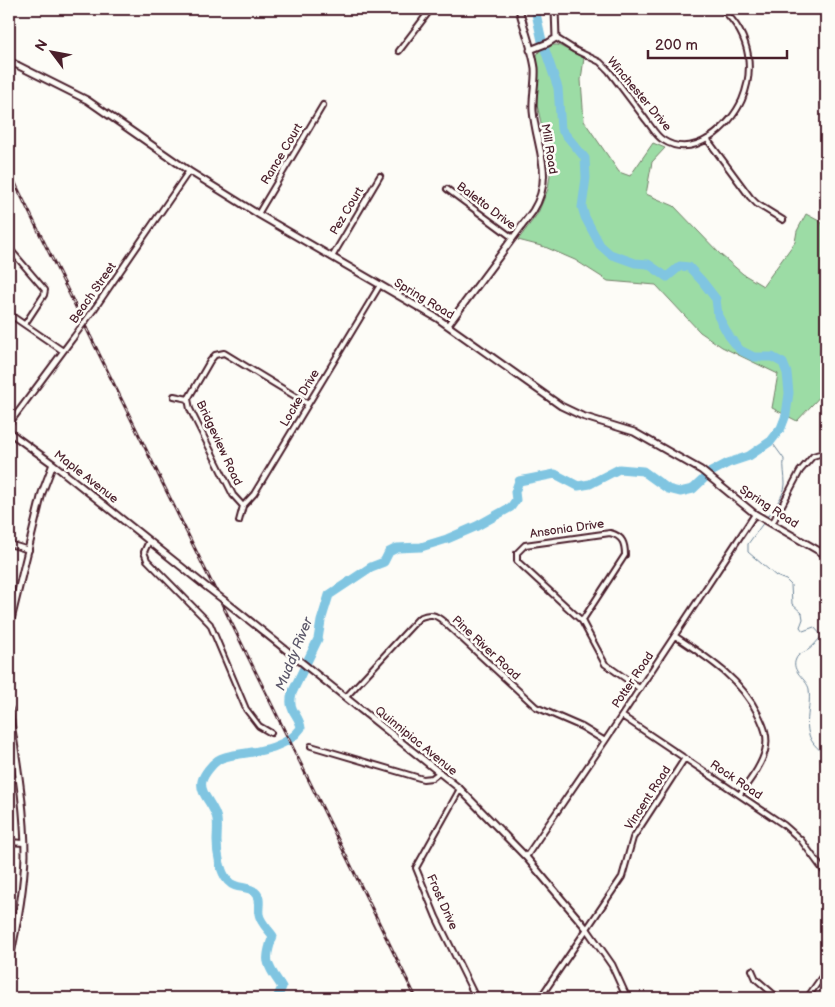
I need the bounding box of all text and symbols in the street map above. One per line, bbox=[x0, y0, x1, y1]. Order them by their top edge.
north arrow bbox=[28, 28, 78, 78]
scale bar bbox=[648, 28, 786, 60]
text: N bbox=[31, 36, 51, 54]
text: 200 m bbox=[655, 36, 698, 55]
street label: Winchester Drive bbox=[604, 54, 674, 134]
street label: Rance Court bbox=[258, 120, 306, 187]
street label: Mill Road bbox=[538, 123, 560, 175]
street label: Baletto Drive bbox=[454, 179, 518, 233]
street label: Pez Court bbox=[327, 184, 367, 238]
street label: Beach Street bbox=[66, 259, 120, 326]
street label: Spring Road bbox=[391, 275, 457, 323]
street label: Locke Drive bbox=[277, 367, 323, 429]
street label: Bridgeview Road bbox=[193, 398, 245, 488]
street label: Maple Avenue bbox=[51, 447, 121, 507]
street label: Spring Road bbox=[737, 482, 801, 532]
street label: Ansonia Drive bbox=[529, 516, 605, 542]
street label: Pine River Road bbox=[449, 613, 523, 683]
water label: Muddy River bbox=[272, 614, 317, 693]
street label: Potter Road bbox=[609, 649, 657, 711]
street label: Quinnipiac Avenue bbox=[372, 703, 460, 779]
street label: Rock Road bbox=[707, 757, 765, 803]
street label: Vincent Road bbox=[622, 763, 674, 833]
street label: Frost Drive bbox=[423, 872, 461, 932]

